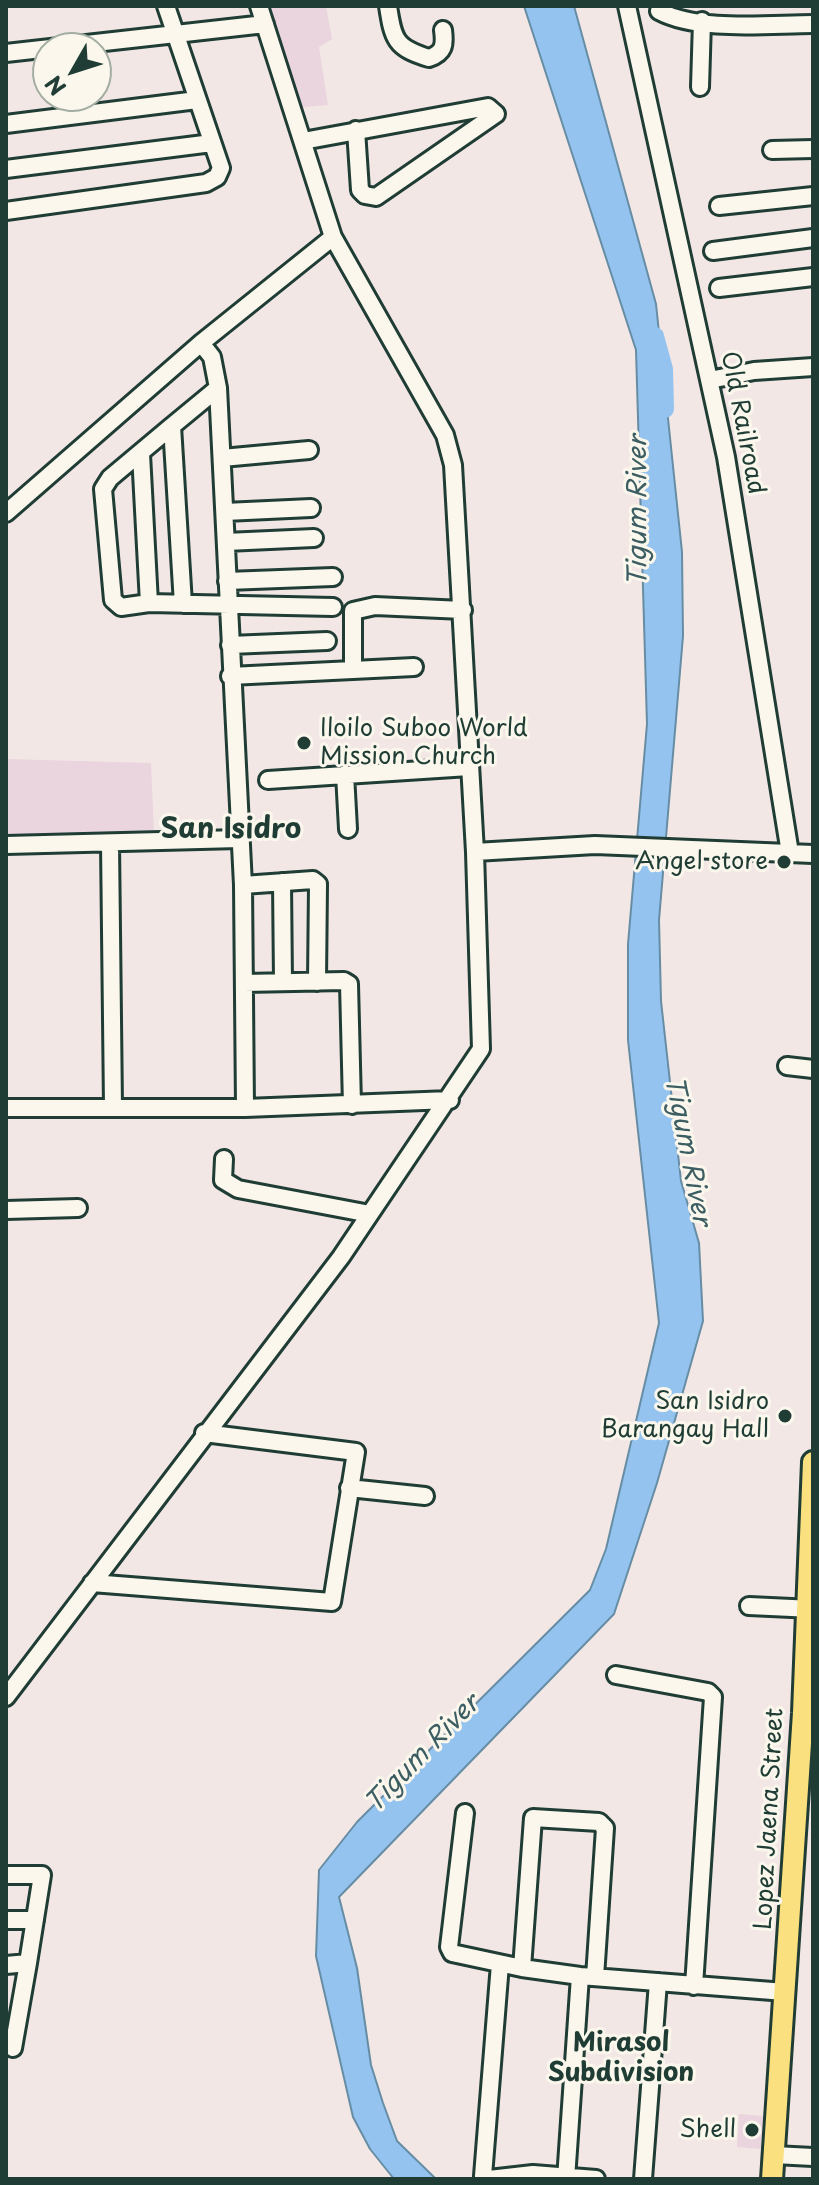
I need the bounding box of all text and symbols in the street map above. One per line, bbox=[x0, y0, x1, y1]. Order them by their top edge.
north arrow bbox=[32, 32, 112, 112]
text: N bbox=[36, 69, 73, 103]
street label: Old Railroad bbox=[714, 349, 770, 497]
water label: Tigum River bbox=[623, 435, 655, 587]
place label: Iloilo Suboo World Mission Church bbox=[320, 715, 528, 771]
marker: Iloilo Suboo World Mission Church bbox=[295, 734, 313, 752]
district label: San Isidro bbox=[161, 813, 301, 847]
place label: Angel store bbox=[635, 848, 768, 876]
marker: Angel store bbox=[775, 853, 793, 871]
water label: Tigum River bbox=[657, 1074, 717, 1228]
place label: San Isidro Barangay Hall bbox=[601, 1388, 769, 1444]
marker: San Isidro Barangay Hall bbox=[776, 1407, 794, 1425]
water label: Tigum River bbox=[359, 1689, 487, 1819]
street label: Lopez Jaena Street bbox=[750, 1707, 790, 1931]
district label: Mirasol Subdivision bbox=[548, 2028, 694, 2090]
place label: Shell bbox=[679, 2116, 736, 2144]
marker: Shell bbox=[743, 2121, 761, 2139]

